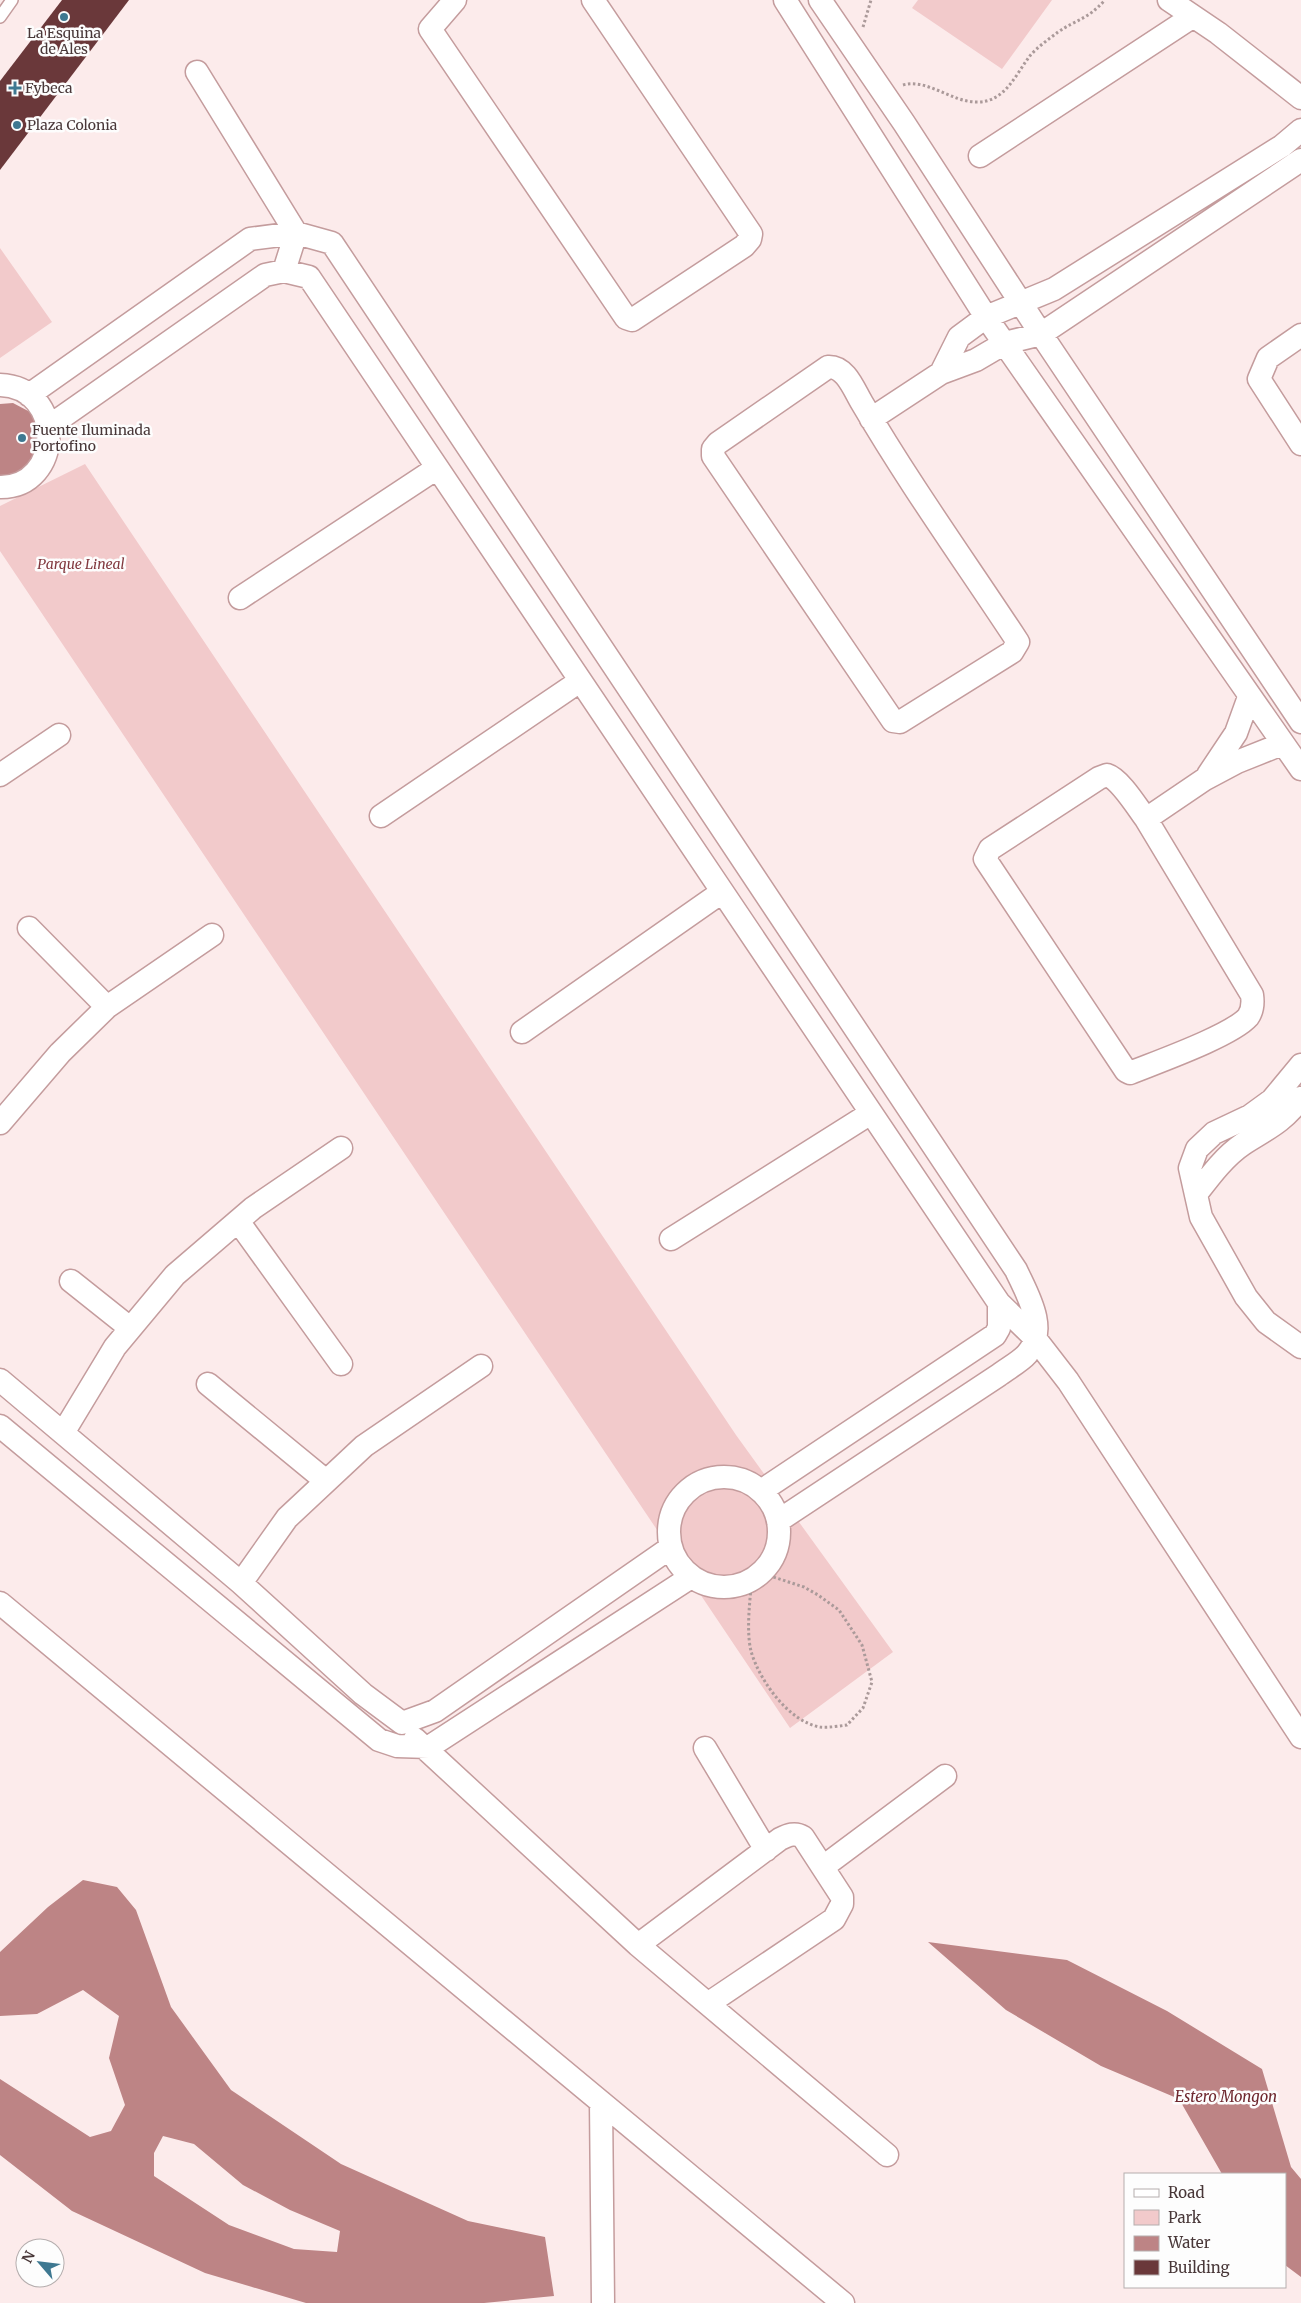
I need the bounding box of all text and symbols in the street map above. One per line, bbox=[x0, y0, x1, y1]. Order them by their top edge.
marker: La Esquina de Ales bbox=[58, 11, 70, 23]
place label: La Esquina de Ales bbox=[27, 24, 102, 58]
place label: Fybeca bbox=[25, 79, 73, 97]
marker: Fybeca bbox=[9, 82, 21, 94]
place label: Plaza Colonia bbox=[27, 116, 118, 134]
marker: Plaza Colonia bbox=[11, 119, 23, 131]
place label: Fuente Iluminada Portofino bbox=[32, 421, 151, 455]
marker: Fuente Iluminada Portofino bbox=[16, 432, 28, 444]
park label: Parque Lineal bbox=[37, 555, 125, 573]
water label: Estero Mongon bbox=[1175, 2087, 1277, 2106]
legend bbox=[1124, 2173, 1286, 2288]
text: Road bbox=[1168, 2183, 1204, 2202]
text: Park bbox=[1168, 2208, 1202, 2227]
text: Water bbox=[1167, 2233, 1211, 2252]
north arrow bbox=[15, 2238, 65, 2288]
text: N bbox=[18, 2248, 39, 2266]
text: Building bbox=[1168, 2258, 1230, 2277]

